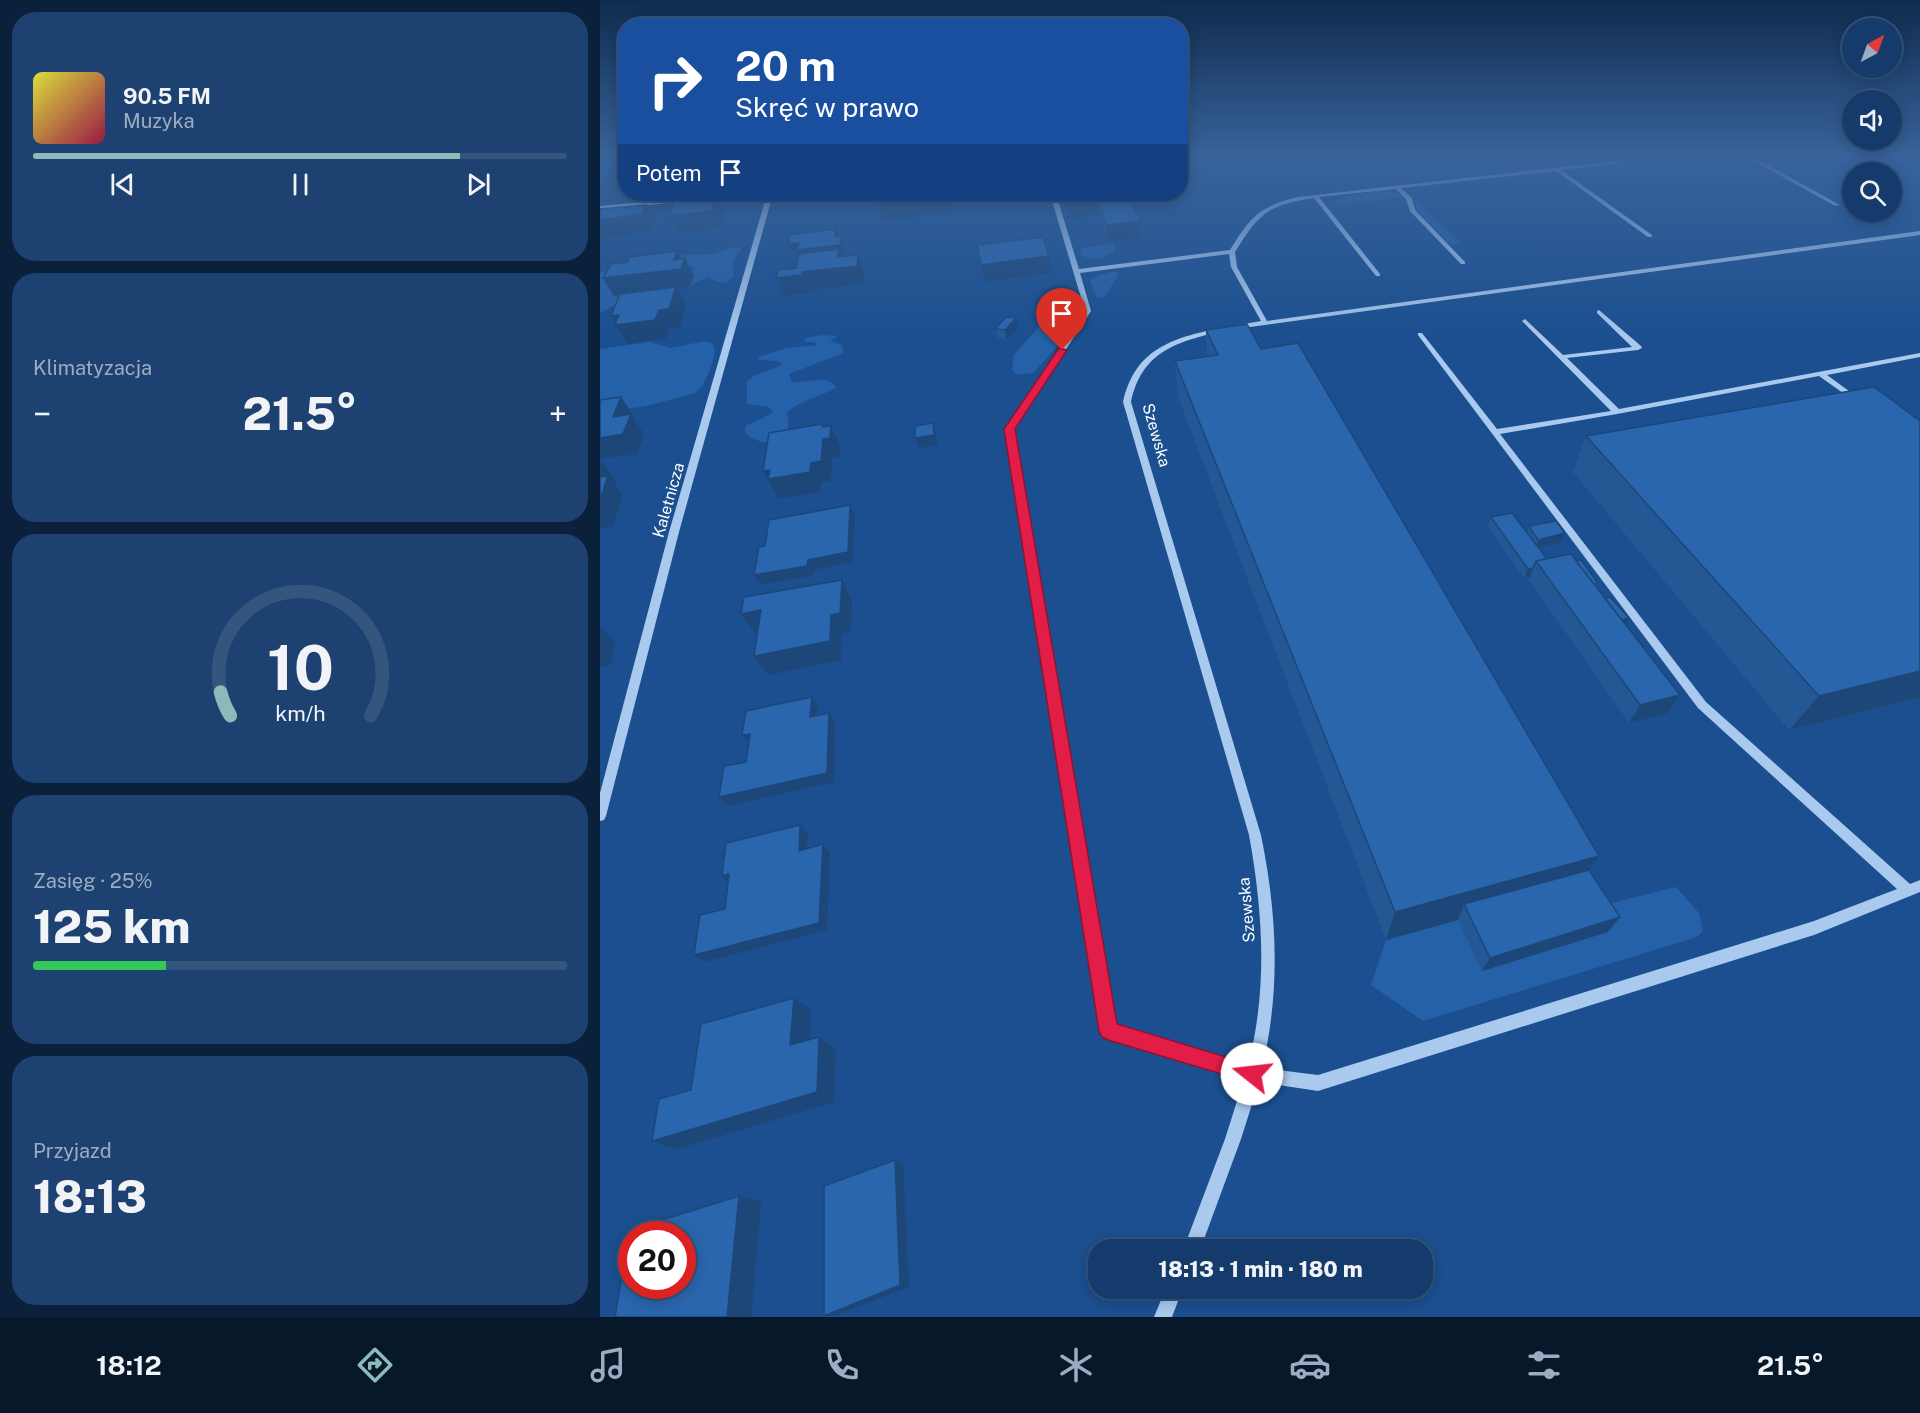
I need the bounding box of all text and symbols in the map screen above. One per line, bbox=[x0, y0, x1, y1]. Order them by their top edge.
north arrow bbox=[1842, 18, 1902, 78]
map controls bbox=[1842, 18, 1902, 222]
text: 20 m bbox=[735, 41, 836, 90]
icon: right bbox=[636, 42, 714, 120]
text: 90.5 FM bbox=[123, 83, 211, 109]
button: sound bbox=[1842, 90, 1902, 150]
text: Skręć w prawo bbox=[735, 91, 919, 123]
text: Muzyka bbox=[123, 109, 195, 133]
icon: arrive bbox=[714, 156, 747, 189]
text: Potem bbox=[636, 160, 702, 186]
button: search bbox=[1842, 162, 1902, 222]
icon: previous bbox=[106, 168, 139, 201]
icon: pause bbox=[284, 168, 317, 201]
icon: next bbox=[462, 168, 495, 201]
pin bbox=[1036, 288, 1087, 350]
icon: arrive bbox=[1045, 297, 1078, 330]
text: Klimatyzacja bbox=[33, 356, 152, 380]
text: 21.5° bbox=[243, 387, 357, 440]
text: − bbox=[33, 395, 51, 433]
text: + bbox=[549, 395, 567, 433]
street label: Szewska bbox=[1138, 401, 1175, 469]
street label: Kaletnicza bbox=[649, 460, 688, 540]
text: 10 bbox=[267, 631, 333, 704]
text: km/h bbox=[275, 701, 325, 726]
text: Zasięg · 25% bbox=[33, 869, 153, 893]
street label: Szewska bbox=[1234, 877, 1259, 943]
text: 125 km bbox=[33, 900, 190, 953]
position arrow bbox=[1220, 1042, 1284, 1106]
text: Przyjazd bbox=[33, 1139, 112, 1163]
text: 18:13 bbox=[33, 1170, 147, 1223]
speed limit sign: 20 bbox=[618, 1221, 696, 1299]
text: 18:13 · 1 min · 180 m bbox=[1158, 1256, 1363, 1282]
icon: directions bbox=[354, 1344, 396, 1386]
icon: music bbox=[587, 1344, 629, 1386]
icon: phone bbox=[821, 1344, 863, 1386]
icon: climate bbox=[1055, 1344, 1097, 1386]
icon: car bbox=[1289, 1344, 1331, 1386]
icon: filters bbox=[1523, 1344, 1565, 1386]
text: 18:12 bbox=[96, 1349, 162, 1381]
text: 21.5° bbox=[1757, 1349, 1824, 1381]

